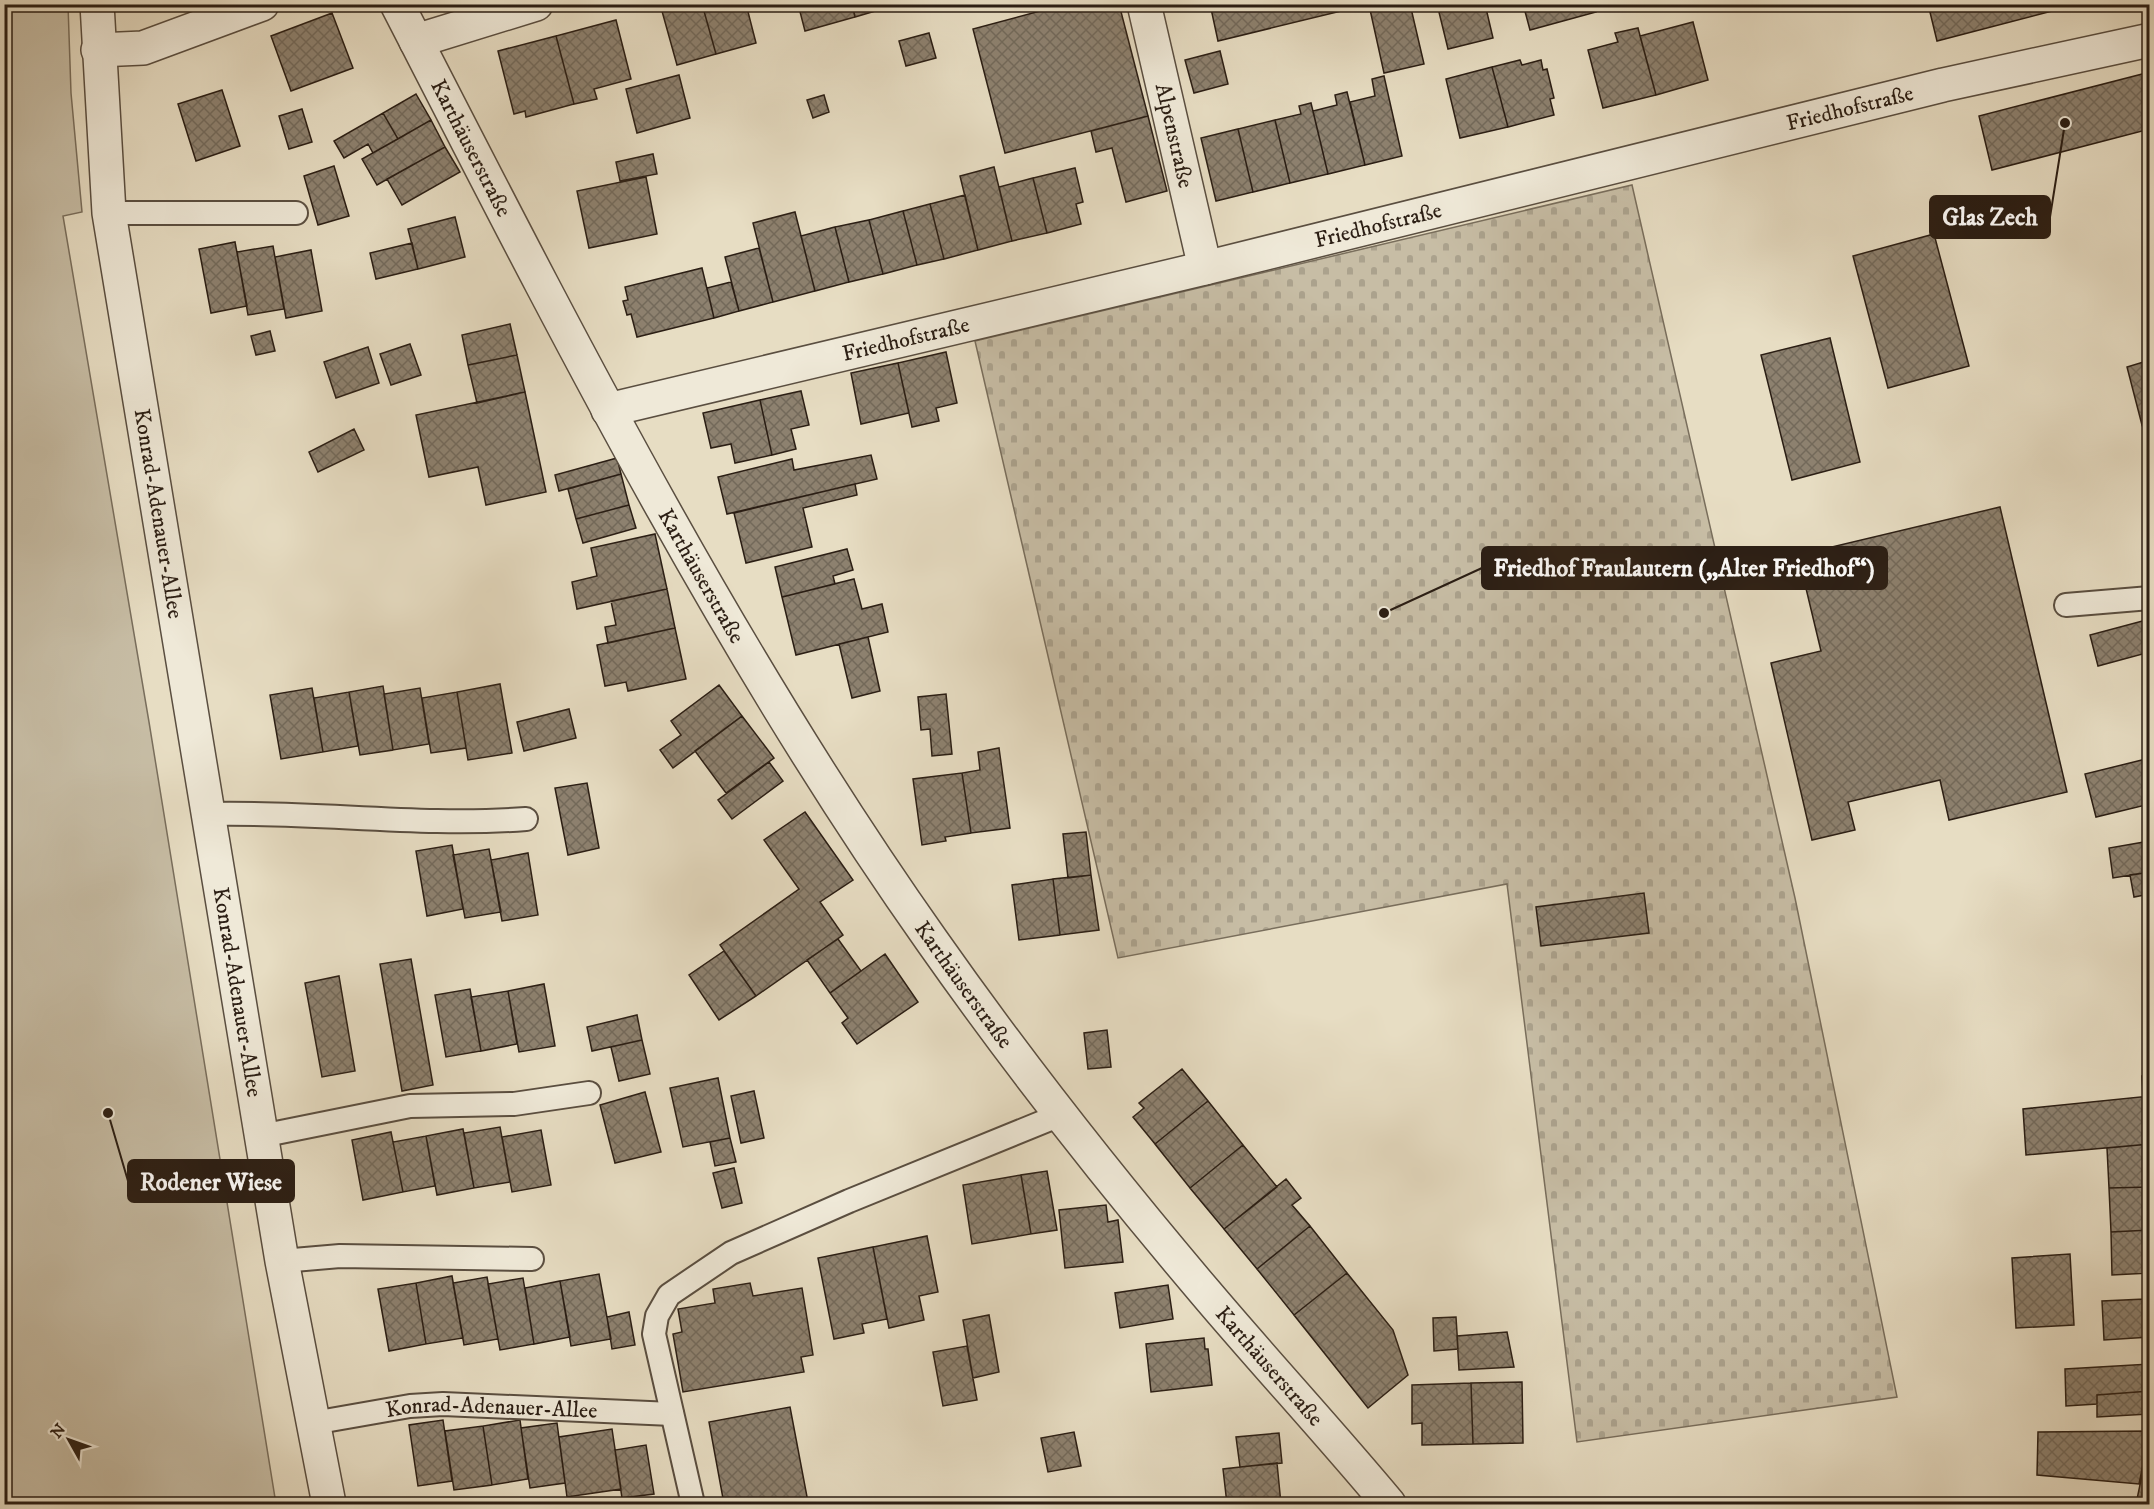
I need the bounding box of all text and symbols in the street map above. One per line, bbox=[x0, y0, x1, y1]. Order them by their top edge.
street label: Karthäuserstraße bbox=[425, 75, 518, 221]
street label: Friedhofstraße bbox=[1784, 79, 1916, 137]
street label: Alpenstraße bbox=[1149, 81, 1200, 191]
street label: Friedhofstraße bbox=[1312, 196, 1444, 254]
callout: Glas Zech bbox=[1930, 196, 2050, 238]
text: Glas Zech bbox=[1942, 203, 2038, 233]
street label: Friedhofstraße bbox=[839, 311, 972, 367]
street label: Konrad-Adenauer-Allee bbox=[128, 407, 189, 620]
street label: Karthäuserstraße bbox=[652, 504, 751, 648]
callout: Friedhof Fraulautern („Alter Friedhof“) bbox=[1482, 547, 1887, 589]
text: Friedhof Fraulautern („Alter Friedhof“) bbox=[1493, 554, 1875, 584]
street label: Konrad-Adenauer-Allee bbox=[207, 885, 268, 1099]
street label: Karthäuserstraße bbox=[909, 916, 1019, 1054]
callout: Rodener Wiese bbox=[128, 1160, 294, 1202]
text: Rodener Wiese bbox=[140, 1168, 282, 1198]
street label: Karthäuserstraße bbox=[1210, 1301, 1329, 1432]
street label: Konrad-Adenauer-Allee bbox=[383, 1390, 598, 1424]
north arrow bbox=[39, 1410, 99, 1470]
text: N bbox=[46, 1420, 70, 1442]

